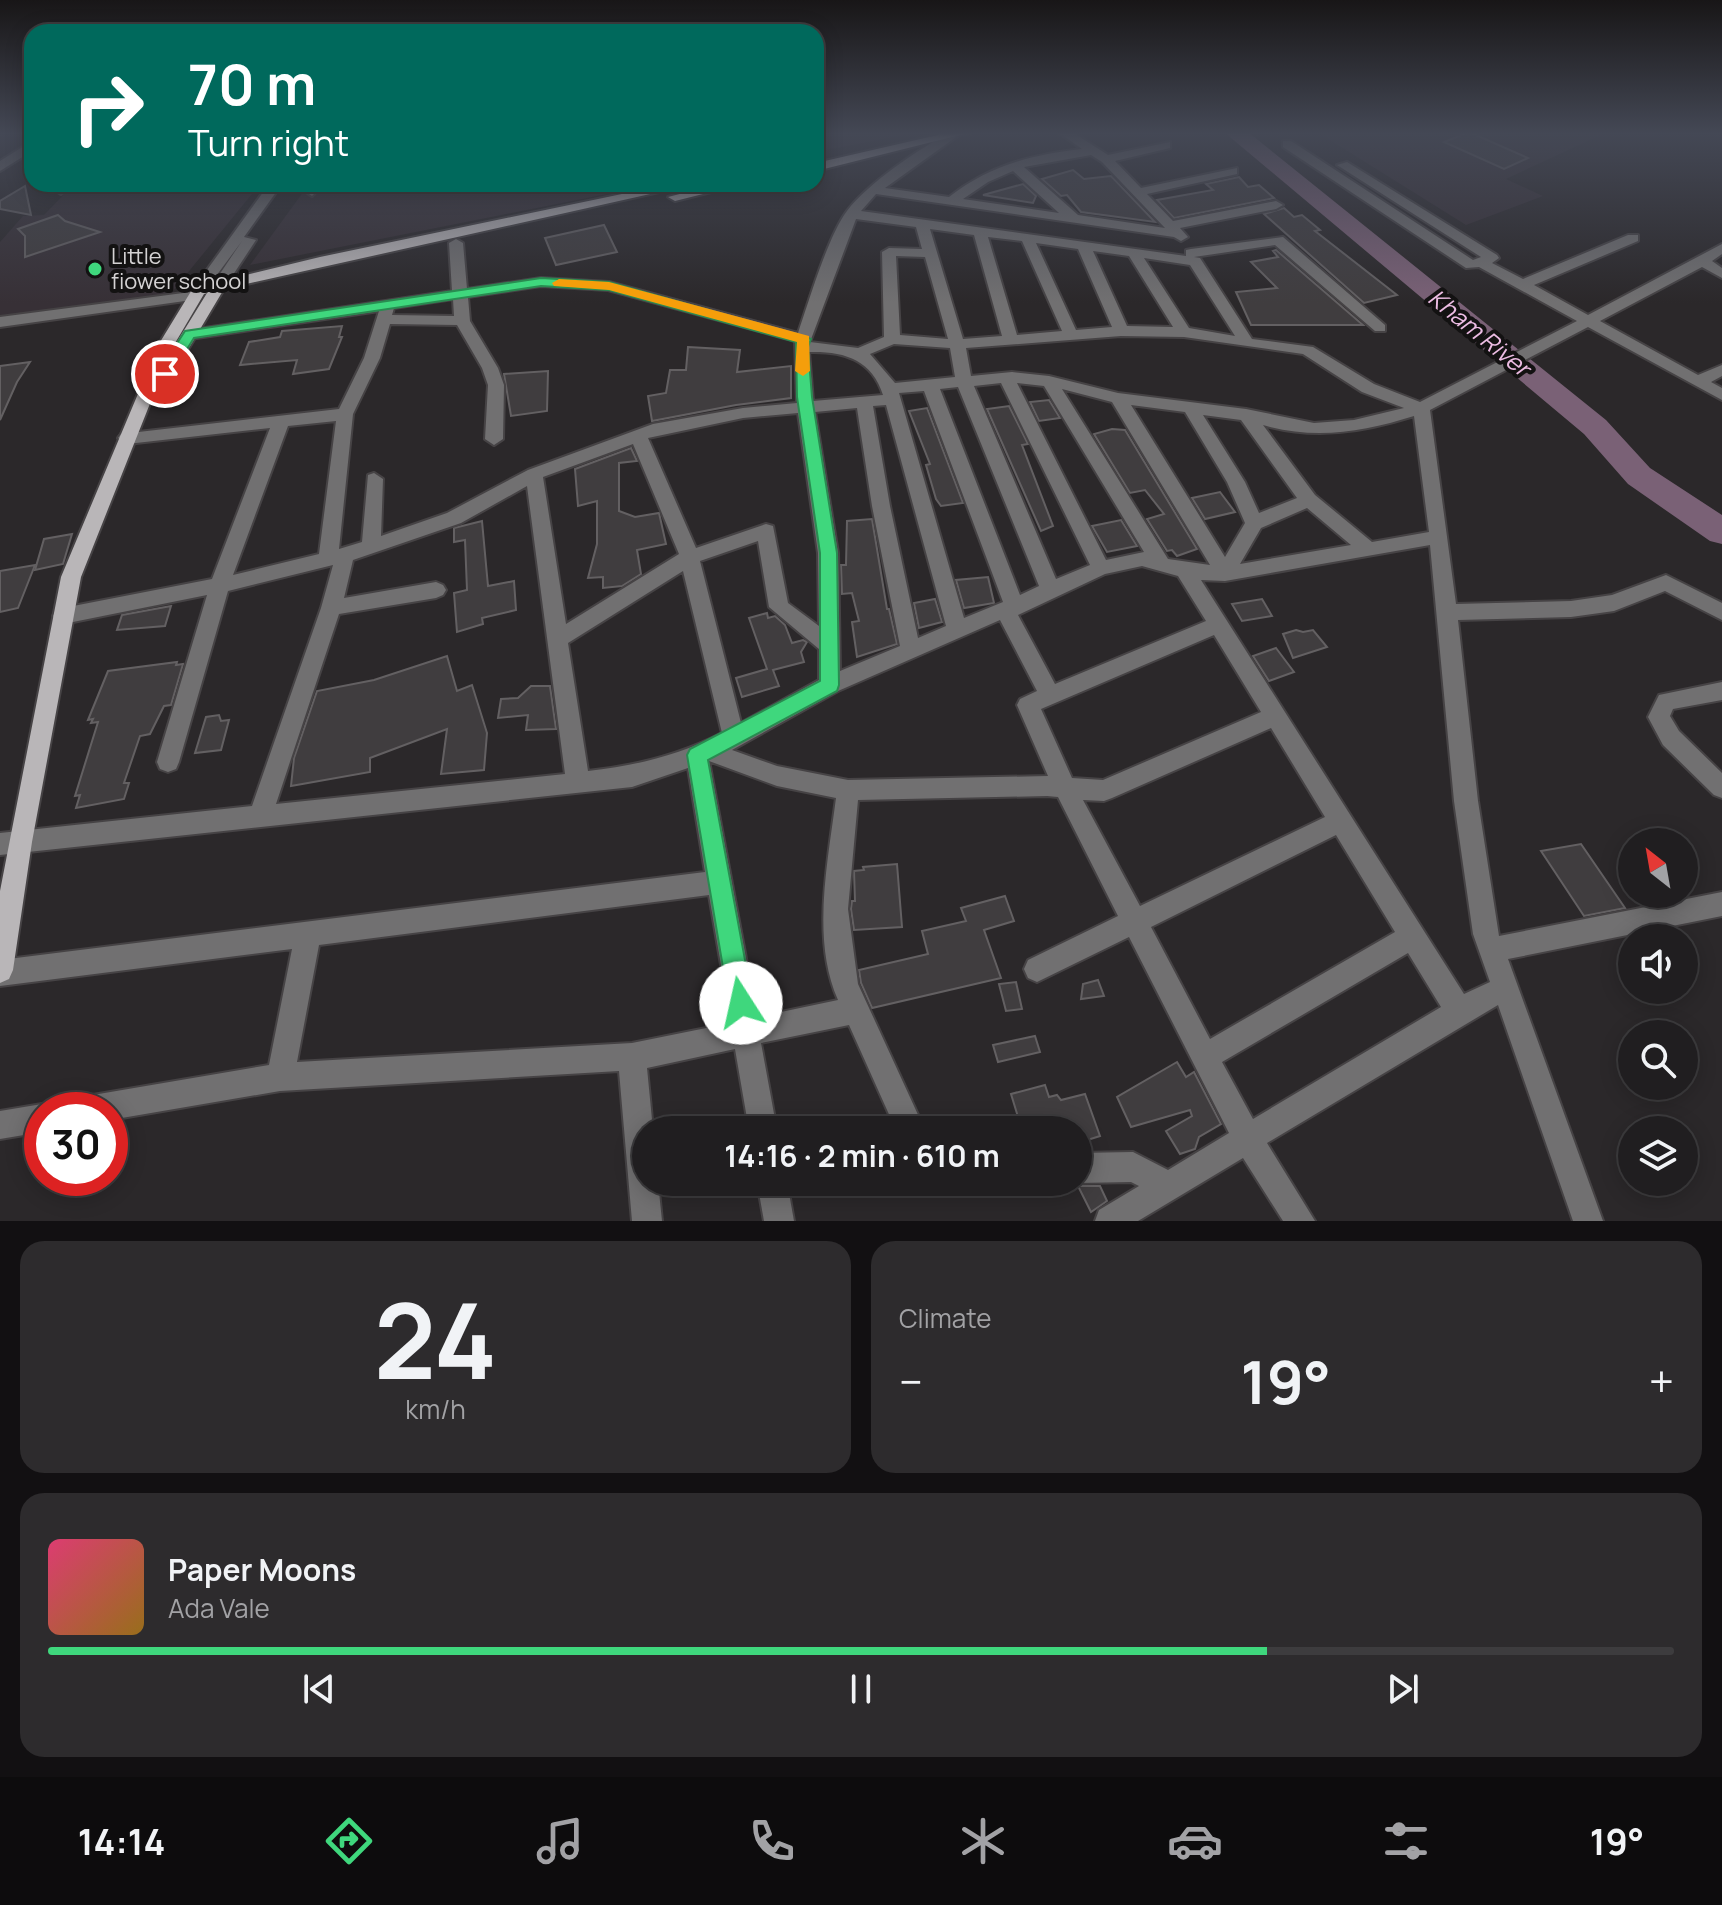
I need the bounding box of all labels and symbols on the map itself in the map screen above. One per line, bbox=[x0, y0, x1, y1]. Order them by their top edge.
place label: Little fiower school bbox=[111, 241, 246, 296]
marker: Little fiower school bbox=[86, 260, 104, 278]
water label: Kham River bbox=[1422, 281, 1540, 385]
pin bbox=[131, 340, 199, 408]
north arrow bbox=[1618, 828, 1698, 908]
position arrow bbox=[699, 961, 783, 1045]
speed limit sign: 30 bbox=[24, 1092, 128, 1196]

